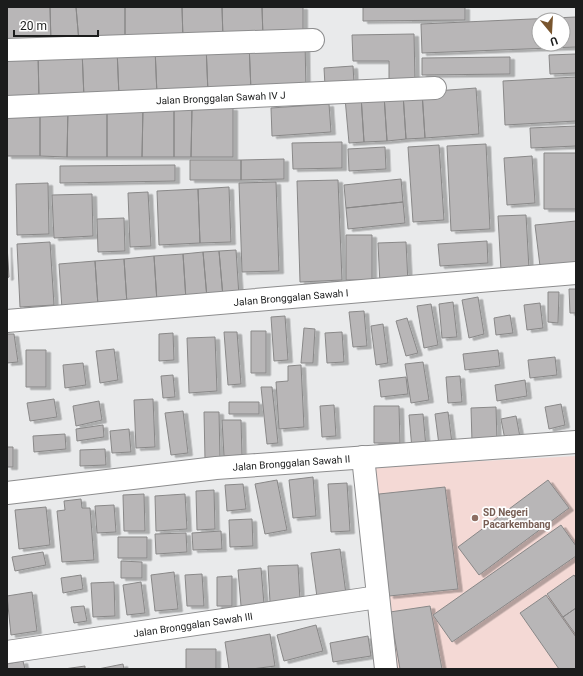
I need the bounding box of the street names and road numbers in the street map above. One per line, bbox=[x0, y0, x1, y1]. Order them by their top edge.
street label: Jalan Bronggalan Sawah IV J bbox=[156, 89, 286, 106]
street label: Jalan Bronggalan Sawah I bbox=[233, 287, 349, 307]
street label: Jalan Bronggalan Sawah II bbox=[232, 453, 351, 472]
street label: Jalan Bronggalan Sawah III bbox=[132, 610, 254, 639]

